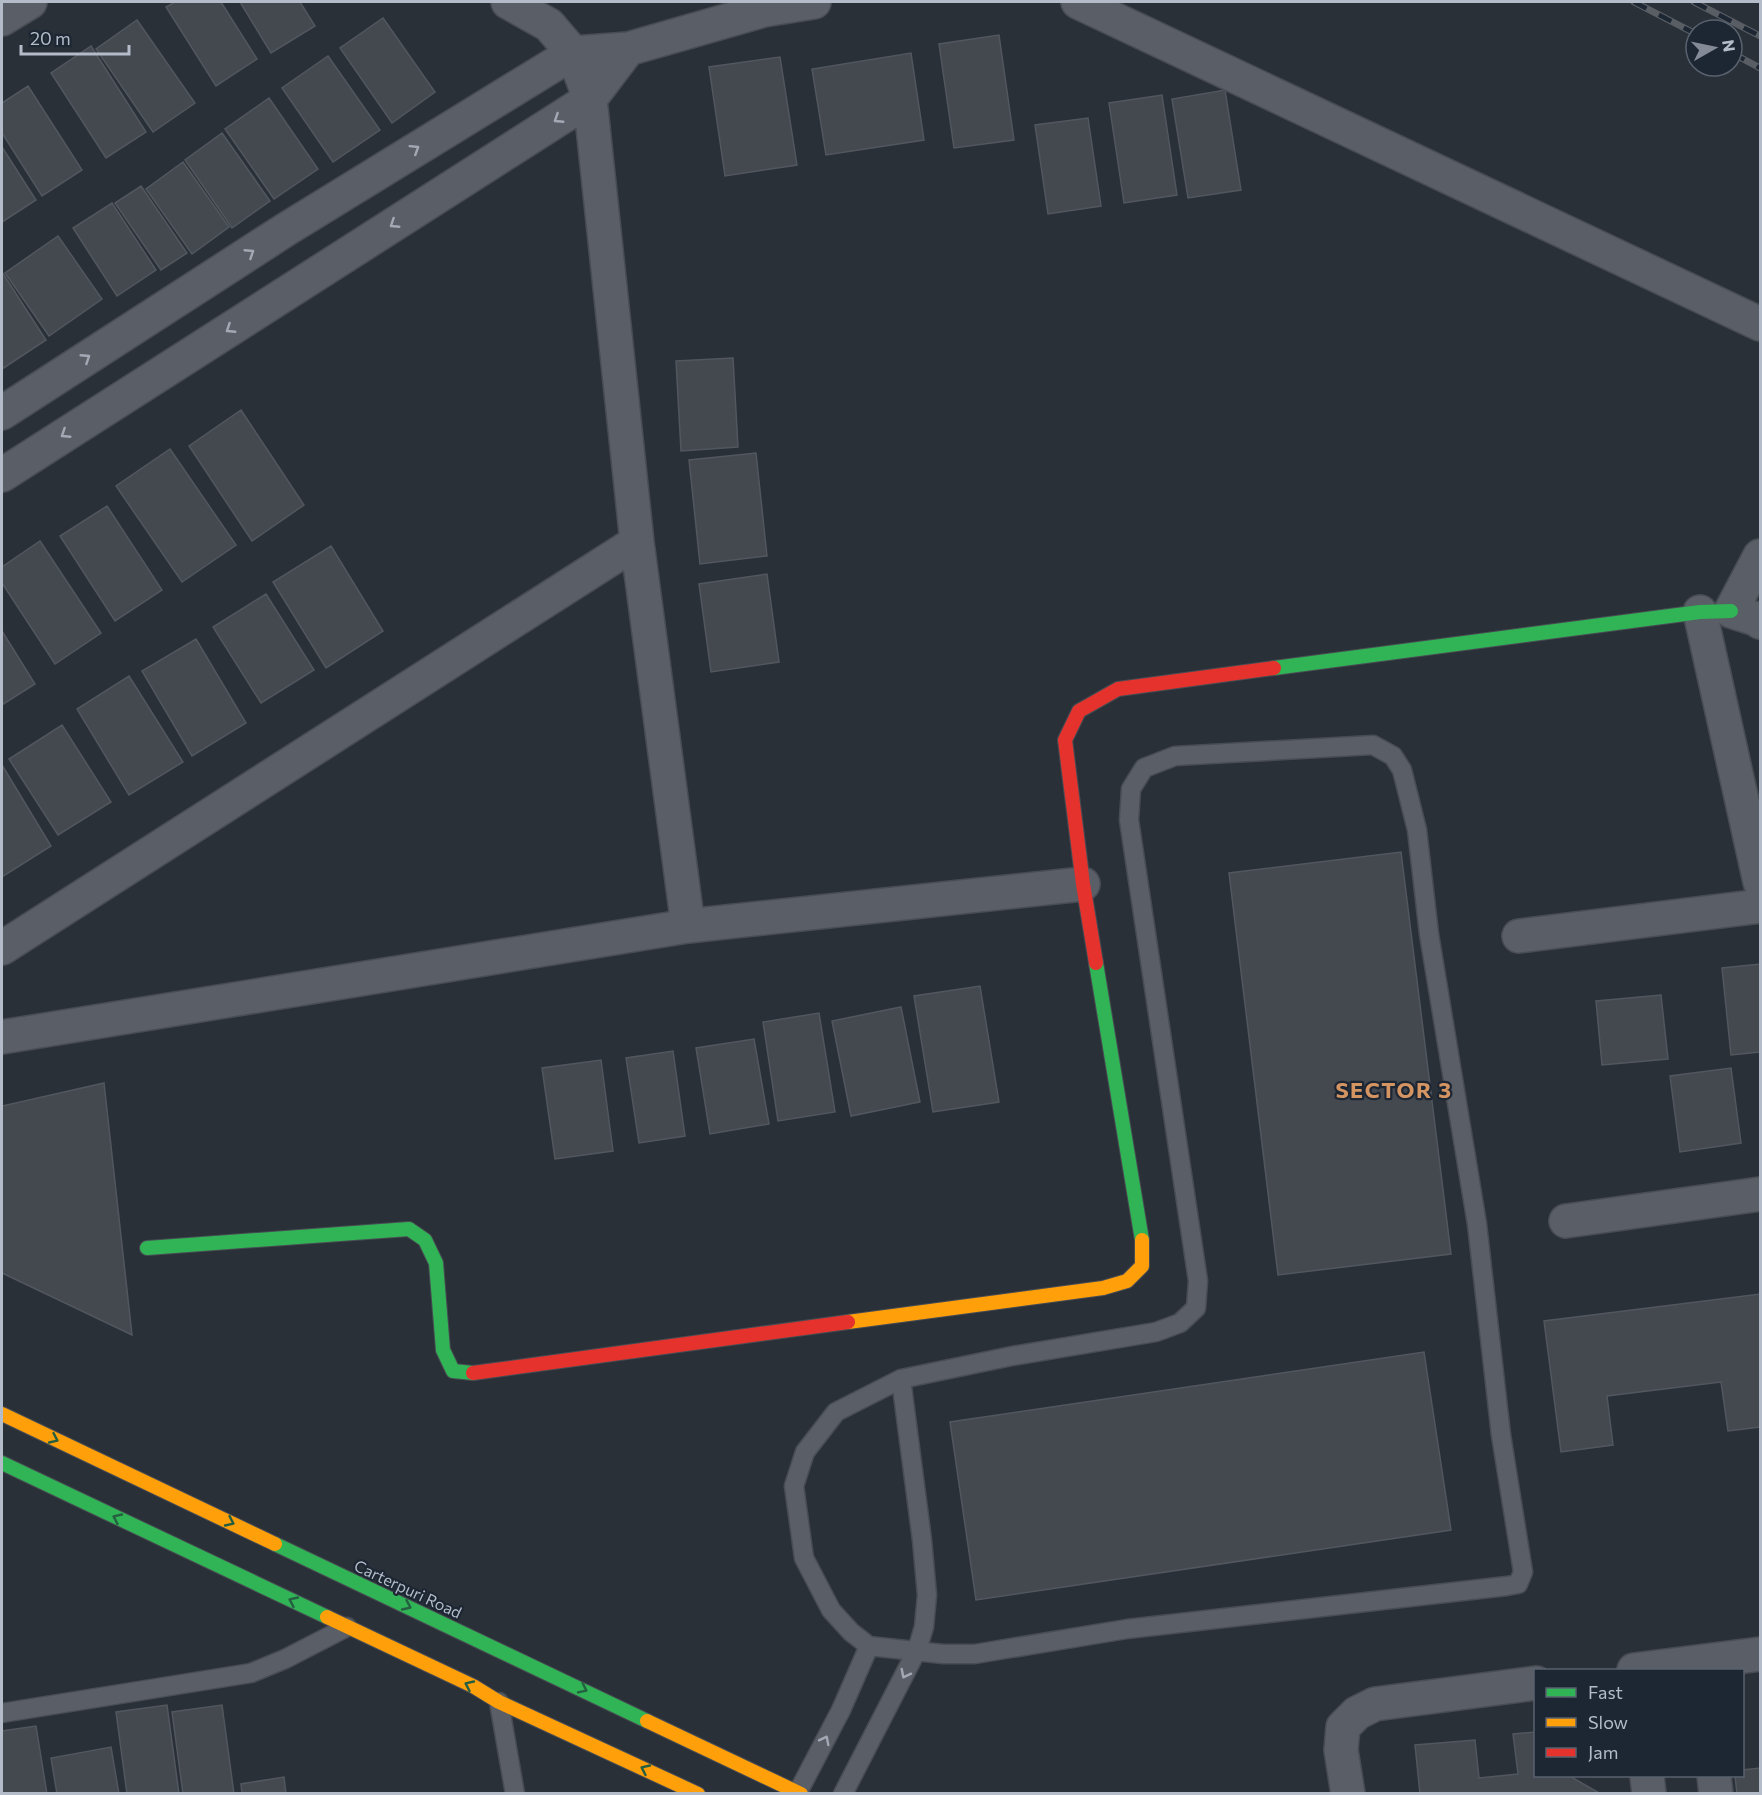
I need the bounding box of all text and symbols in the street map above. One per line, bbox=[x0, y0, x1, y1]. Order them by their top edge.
scale bar bbox=[21, 18, 129, 56]
north arrow bbox=[1684, 18, 1744, 78]
text: 20 m bbox=[30, 27, 71, 49]
text: N bbox=[1719, 38, 1740, 53]
one-way arrow bbox=[554, 112, 564, 124]
one-way arrow bbox=[409, 145, 419, 157]
one-way arrow bbox=[390, 217, 400, 229]
one-way arrow bbox=[244, 248, 254, 260]
one-way arrow bbox=[225, 322, 236, 333]
one-way arrow bbox=[80, 354, 90, 366]
one-way arrow bbox=[61, 427, 71, 439]
district label: SECTOR 3 bbox=[1335, 1076, 1453, 1103]
one-way arrow bbox=[48, 1431, 59, 1443]
one-way arrow bbox=[112, 1513, 123, 1525]
one-way arrow bbox=[224, 1515, 235, 1527]
street label: Carterpuri Road bbox=[351, 1555, 465, 1622]
one-way arrow bbox=[288, 1597, 299, 1609]
one-way arrow bbox=[400, 1599, 411, 1611]
one-way arrow bbox=[901, 1668, 912, 1679]
legend bbox=[1534, 1669, 1744, 1777]
one-way arrow bbox=[464, 1680, 475, 1692]
one-way arrow bbox=[577, 1681, 588, 1693]
text: Fast bbox=[1588, 1681, 1623, 1703]
text: Slow bbox=[1588, 1711, 1628, 1733]
one-way arrow bbox=[818, 1736, 829, 1747]
text: Jam bbox=[1588, 1741, 1618, 1763]
one-way arrow bbox=[640, 1764, 651, 1776]

